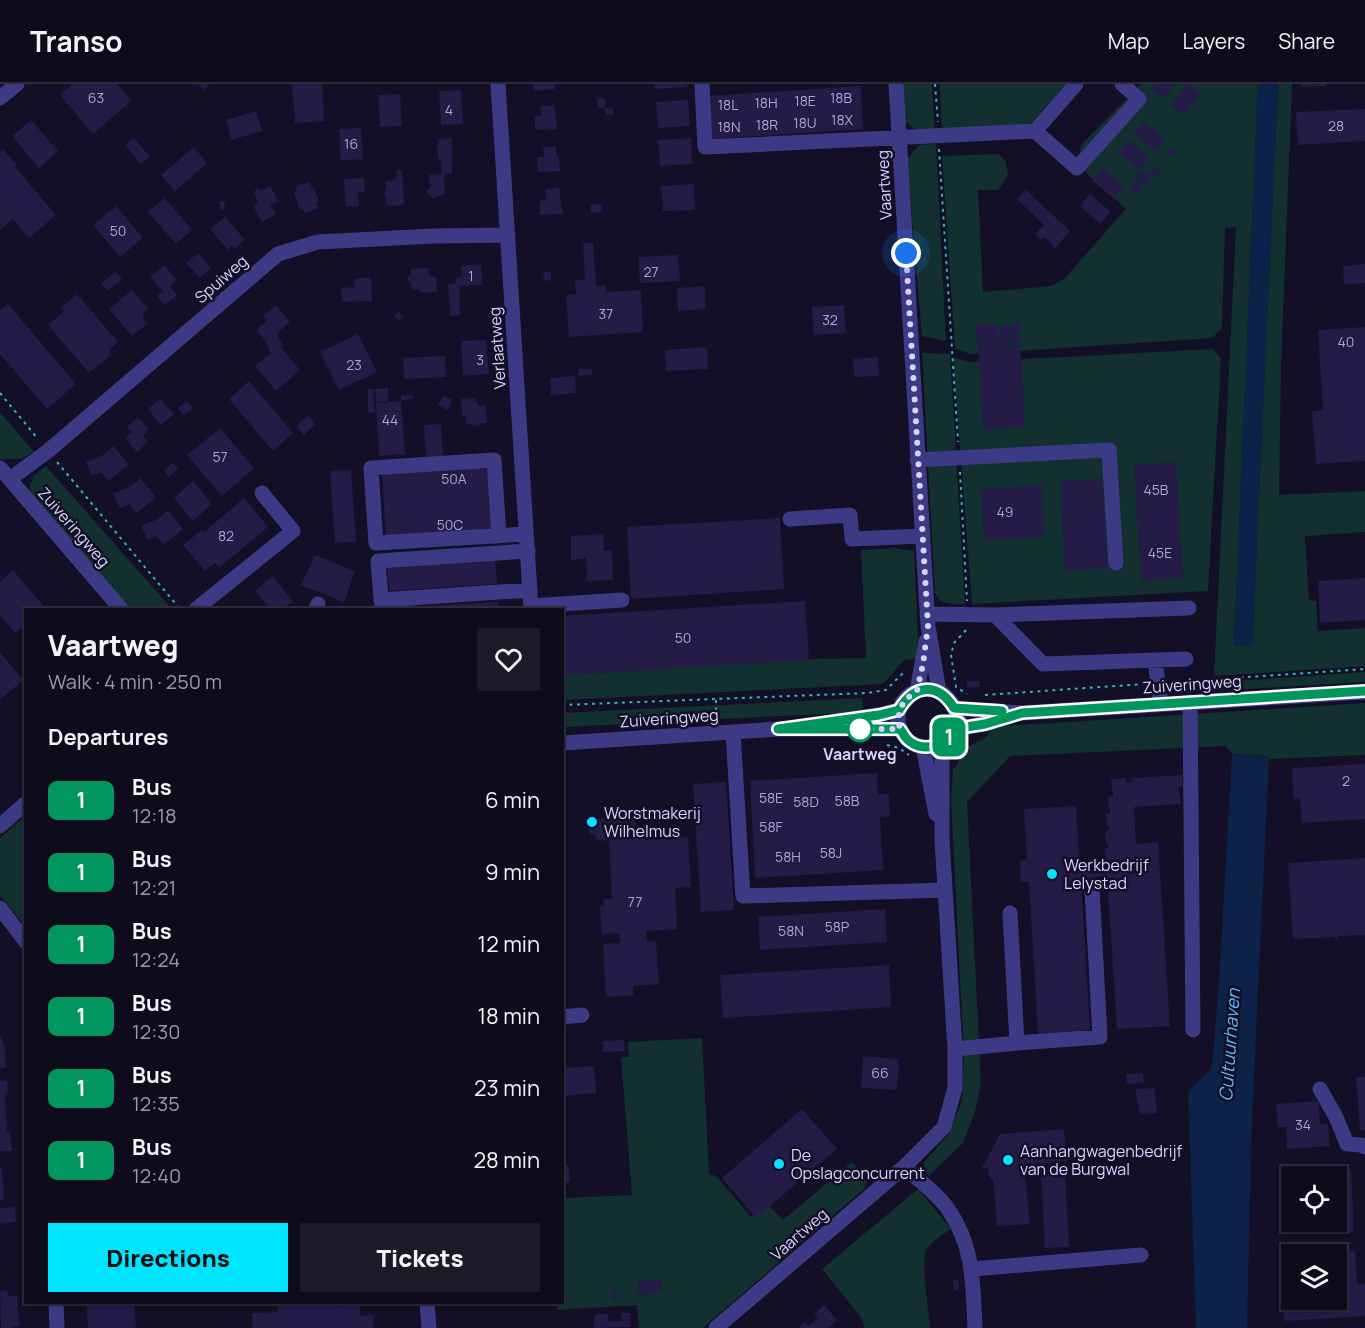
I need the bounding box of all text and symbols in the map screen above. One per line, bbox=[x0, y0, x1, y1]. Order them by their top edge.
text: Transo bbox=[30, 22, 123, 60]
text: Map bbox=[1108, 27, 1149, 55]
text: Layers bbox=[1182, 27, 1245, 55]
text: Share bbox=[1278, 27, 1335, 55]
house number: 63 bbox=[88, 88, 104, 107]
house number: 18B bbox=[830, 88, 853, 107]
house number: 18E bbox=[794, 91, 816, 110]
house number: 18H bbox=[754, 93, 778, 112]
house number: 18L bbox=[718, 95, 738, 114]
house number: 4 bbox=[445, 100, 453, 119]
house number: 18X bbox=[831, 110, 854, 129]
house number: 18U bbox=[793, 113, 817, 132]
house number: 18R bbox=[756, 115, 778, 134]
house number: 28 bbox=[1328, 116, 1344, 135]
house number: 18N bbox=[717, 117, 741, 136]
house number: 16 bbox=[344, 134, 358, 153]
street label: Vaartweg bbox=[871, 150, 897, 220]
house number: 50 bbox=[110, 221, 126, 240]
your location bbox=[891, 238, 921, 268]
street label: Spuiweg bbox=[190, 250, 252, 308]
house number: 27 bbox=[643, 262, 659, 281]
house number: 1 bbox=[468, 266, 474, 285]
house number: 37 bbox=[599, 304, 613, 323]
street label: Verlaatweg bbox=[483, 306, 511, 390]
house number: 32 bbox=[822, 310, 838, 329]
house number: 40 bbox=[1338, 332, 1354, 351]
house number: 3 bbox=[476, 350, 484, 369]
house number: 23 bbox=[346, 355, 362, 374]
house number: 44 bbox=[382, 410, 398, 429]
house number: 57 bbox=[212, 447, 228, 466]
house number: 50A bbox=[441, 469, 467, 488]
house number: 45B bbox=[1144, 480, 1169, 499]
street label: Zuiveringweg bbox=[33, 482, 115, 572]
house number: 49 bbox=[997, 502, 1013, 521]
house number: 50C bbox=[437, 515, 463, 534]
house number: 82 bbox=[218, 526, 234, 545]
house number: 45E bbox=[1148, 543, 1172, 562]
text: Vaartweg bbox=[48, 626, 178, 664]
button: heart bbox=[477, 628, 540, 691]
house number: 50 bbox=[675, 628, 691, 647]
text: Walk · 4 min · 250 m bbox=[48, 668, 222, 695]
street label: Zuiveringweg bbox=[1142, 670, 1242, 698]
street label: Zuiveringweg bbox=[619, 704, 719, 732]
marker: Vaartweg bbox=[847, 716, 873, 742]
line badge: 1 bbox=[930, 718, 968, 756]
text: Departures bbox=[48, 722, 168, 752]
text: 1 bbox=[944, 723, 954, 751]
place label: Vaartweg bbox=[823, 743, 897, 765]
house number: 2 bbox=[1342, 771, 1350, 790]
text: Bus bbox=[132, 772, 172, 802]
text: 6 min bbox=[485, 785, 540, 815]
text: 1 bbox=[76, 786, 86, 814]
house number: 58E bbox=[759, 788, 783, 807]
house number: 58B bbox=[835, 791, 860, 810]
house number: 58D bbox=[793, 792, 819, 811]
text: 12:18 bbox=[132, 802, 177, 829]
place label: Worstmakerij Wilhelmus bbox=[604, 802, 701, 842]
marker: Worstmakerij Wilhelmus bbox=[585, 815, 599, 829]
house number: 58F bbox=[759, 817, 783, 836]
house number: 58J bbox=[820, 843, 842, 862]
text: Bus bbox=[132, 844, 172, 874]
house number: 58H bbox=[775, 847, 801, 866]
place label: Werkbedrijf Lelystad bbox=[1064, 854, 1149, 894]
text: 9 min bbox=[485, 857, 540, 887]
text: 1 bbox=[76, 858, 86, 886]
marker: Werkbedrijf Lelystad bbox=[1045, 867, 1059, 881]
text: 12:21 bbox=[132, 874, 176, 901]
house number: 77 bbox=[628, 892, 642, 911]
text: Bus bbox=[132, 916, 172, 946]
house number: 58P bbox=[825, 917, 850, 936]
house number: 58N bbox=[778, 921, 804, 940]
text: 12 min bbox=[478, 929, 540, 959]
text: 1 bbox=[76, 930, 86, 958]
text: 12:24 bbox=[132, 946, 180, 973]
water label: Cultuurhaven bbox=[1213, 986, 1245, 1102]
text: Bus bbox=[132, 988, 172, 1018]
text: 18 min bbox=[477, 1001, 540, 1031]
text: 1 bbox=[76, 1002, 86, 1030]
text: 12:30 bbox=[132, 1018, 180, 1045]
text: Bus bbox=[132, 1060, 172, 1090]
house number: 66 bbox=[871, 1063, 889, 1082]
text: 23 min bbox=[474, 1073, 540, 1103]
text: 1 bbox=[76, 1074, 86, 1102]
text: 12:35 bbox=[132, 1090, 180, 1117]
house number: 34 bbox=[1295, 1115, 1311, 1134]
text: Bus bbox=[132, 1132, 172, 1162]
place label: Aanhangwagenbedrijf van de Burgwal bbox=[1020, 1140, 1182, 1180]
place label: De Opslagconcurrent bbox=[791, 1144, 925, 1184]
text: 28 min bbox=[473, 1145, 540, 1175]
text: 1 bbox=[76, 1146, 86, 1174]
marker: Aanhangwagenbedrijf van de Burgwal bbox=[1001, 1153, 1015, 1167]
marker: De Opslagconcurrent bbox=[772, 1157, 786, 1171]
text: 12:40 bbox=[132, 1162, 181, 1189]
map controls bbox=[1281, 1166, 1347, 1310]
button: locate bbox=[1281, 1166, 1347, 1232]
street label: Vaartweg bbox=[765, 1203, 833, 1265]
button: Directions bbox=[48, 1223, 288, 1292]
button: Tickets bbox=[300, 1223, 540, 1292]
button: layers bbox=[1281, 1244, 1347, 1310]

